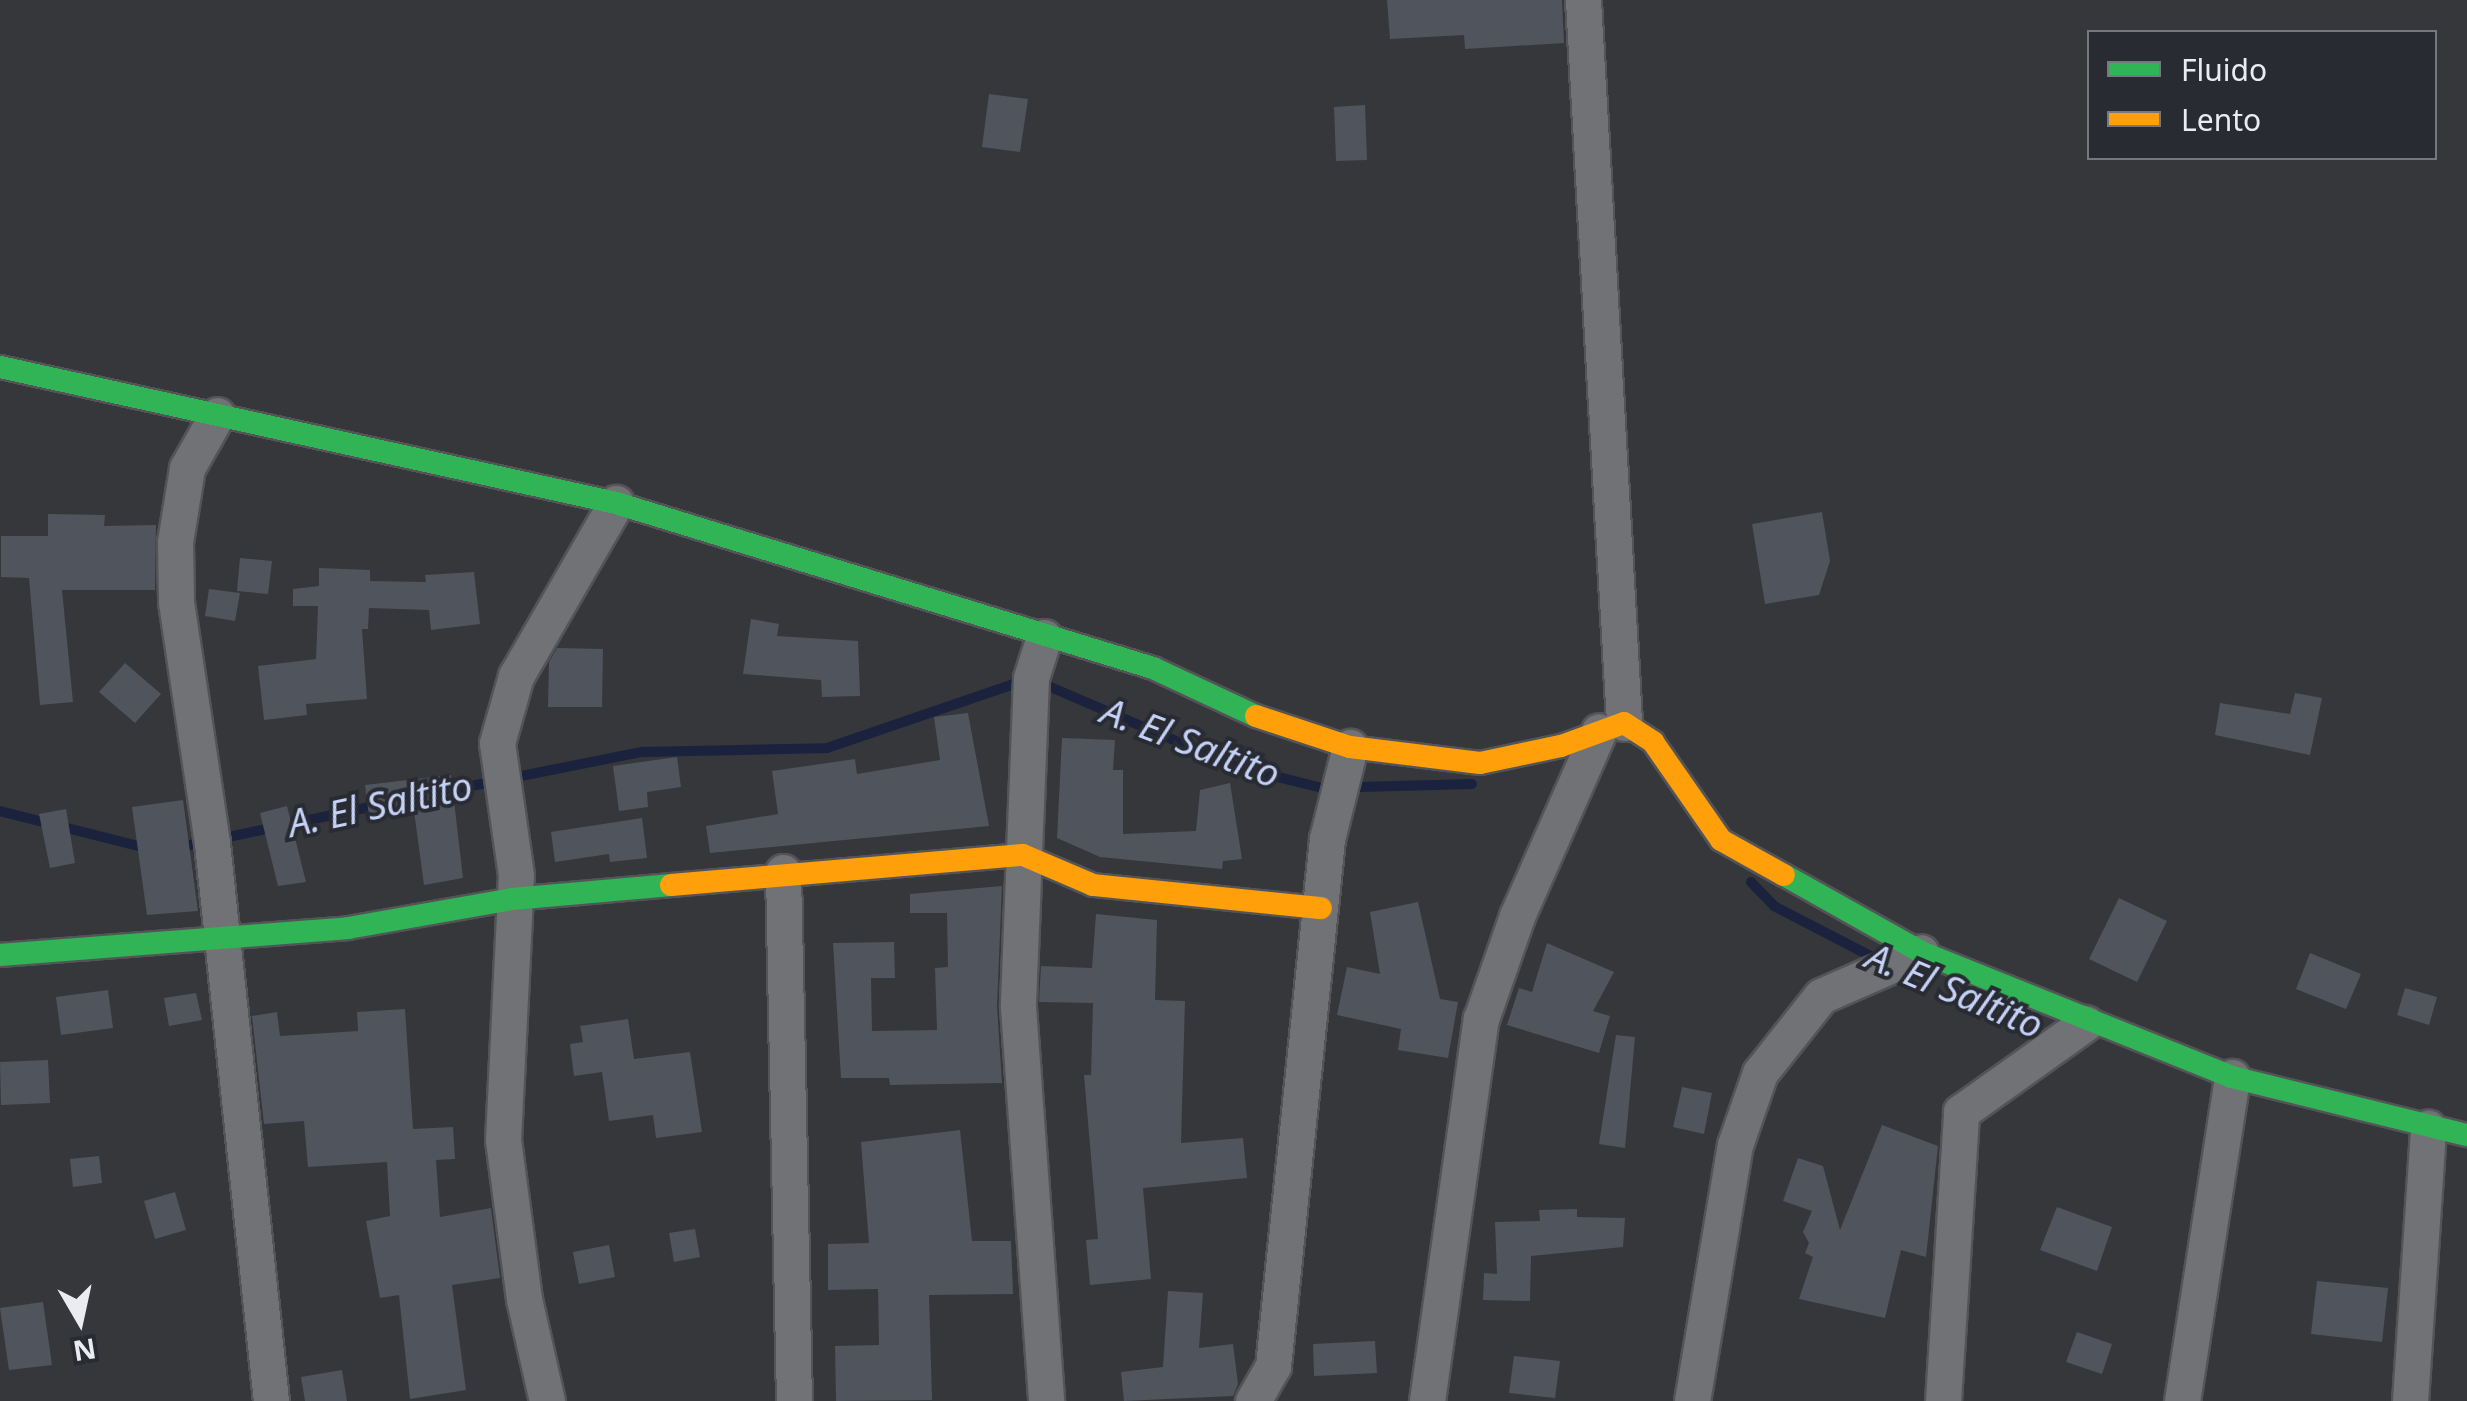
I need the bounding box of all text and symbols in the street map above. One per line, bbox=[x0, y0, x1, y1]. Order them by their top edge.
legend bbox=[2087, 30, 2437, 160]
text: Fluido bbox=[2181, 49, 2267, 90]
text: Lento bbox=[2181, 99, 2261, 140]
water label: A. El Saltito bbox=[1095, 687, 1287, 797]
water label: A. El Saltito bbox=[284, 762, 476, 846]
water label: A. El Saltito bbox=[1860, 932, 2050, 1048]
north arrow bbox=[30, 1271, 130, 1371]
text: N bbox=[70, 1330, 99, 1371]

